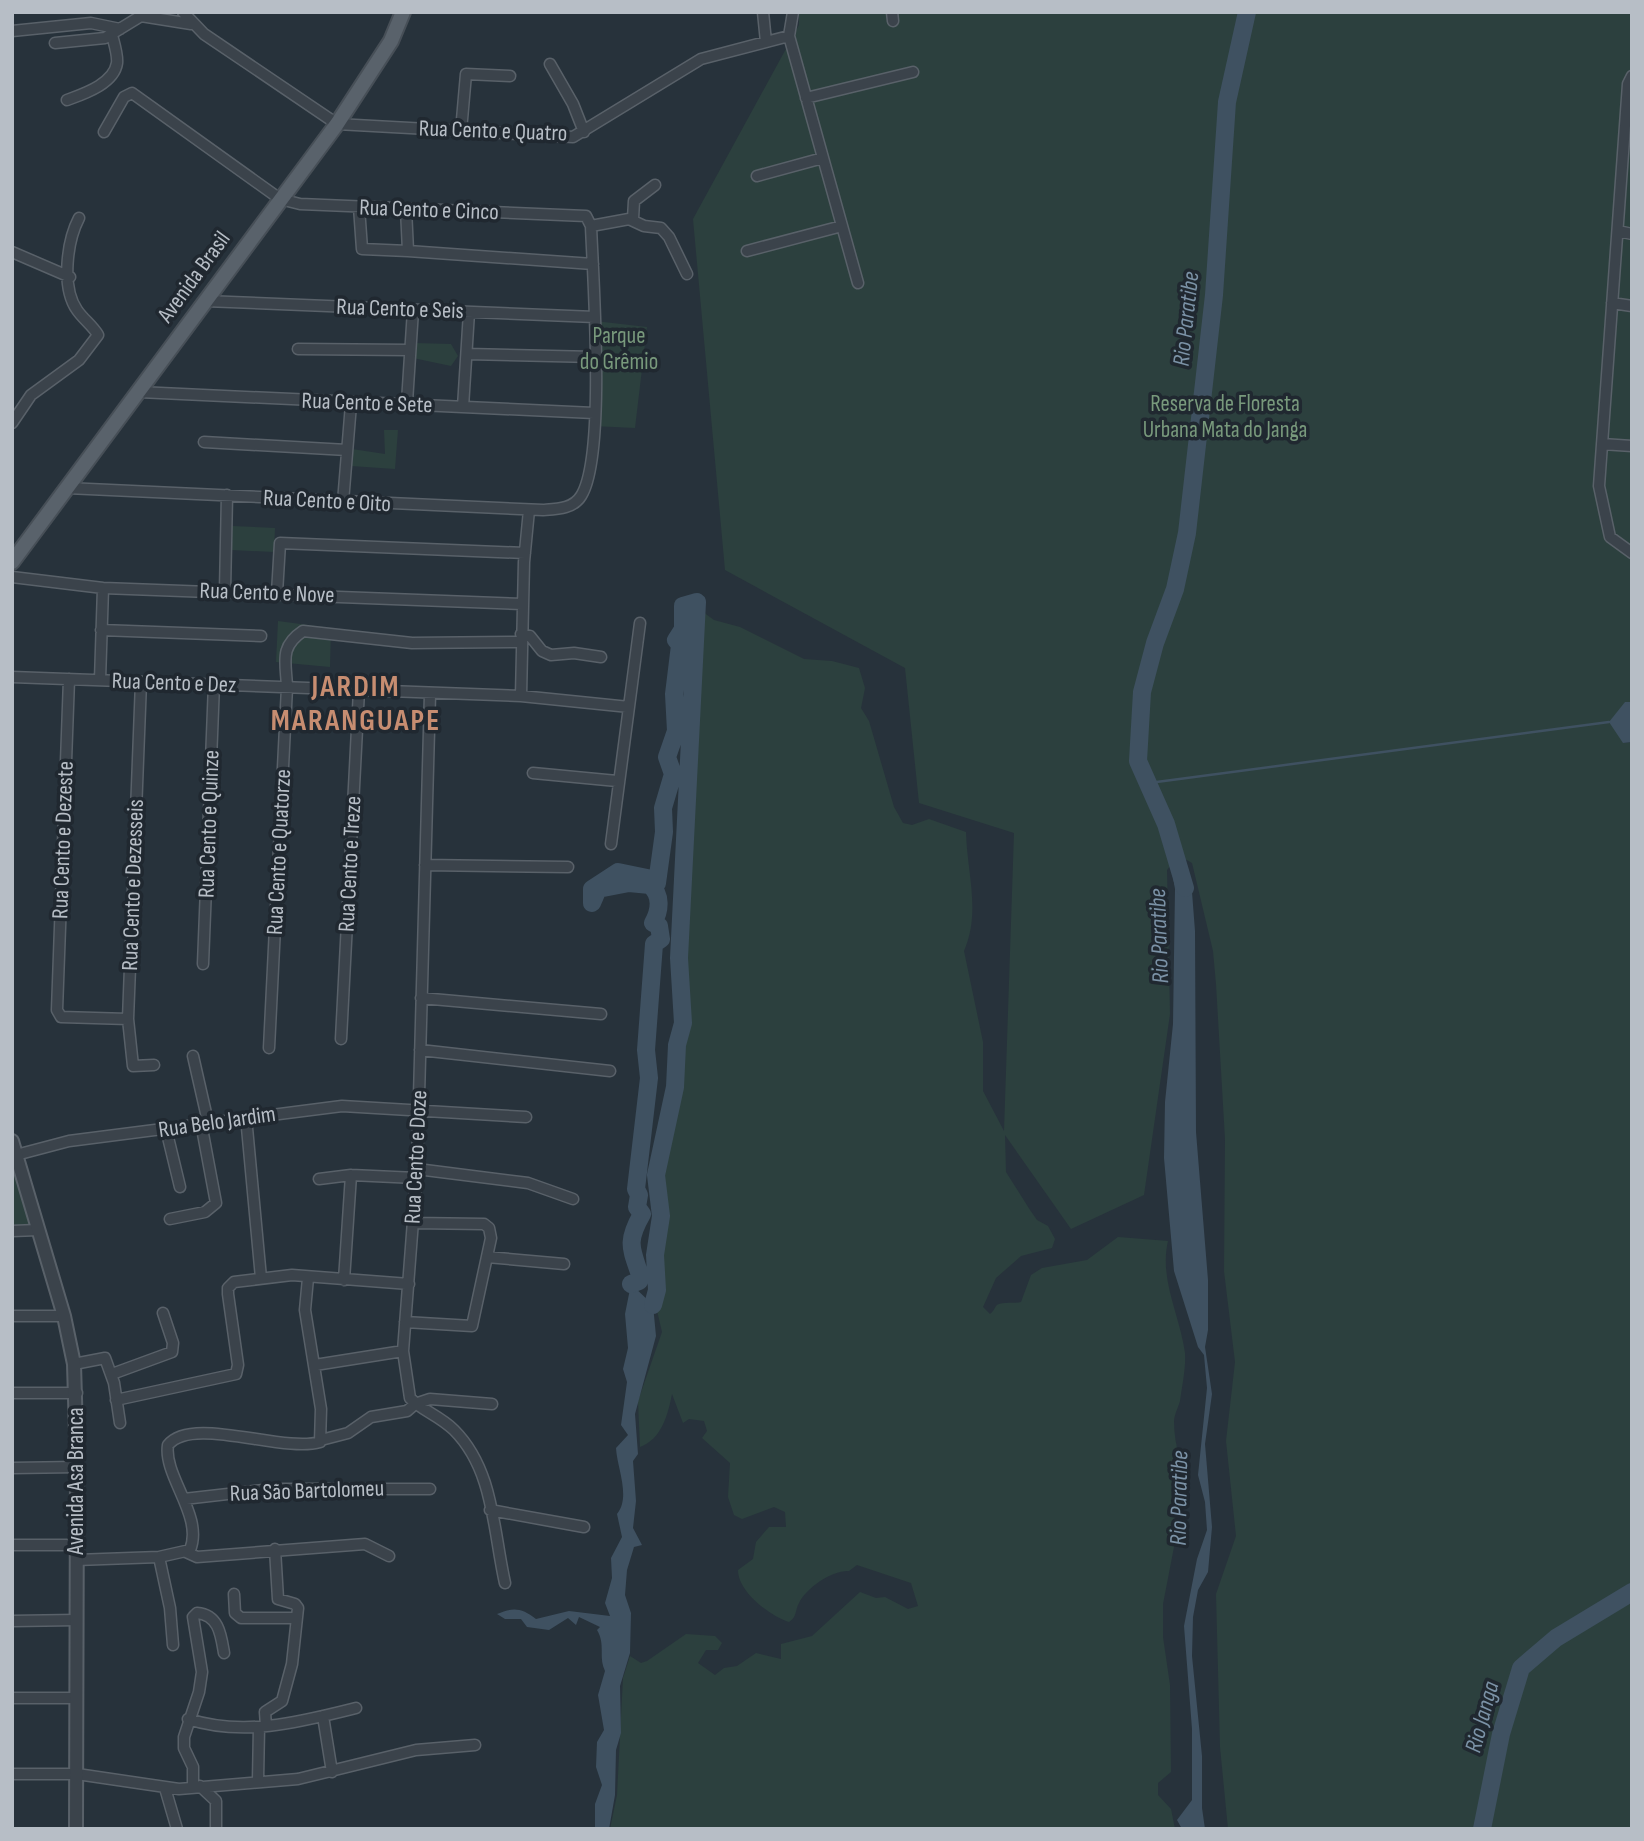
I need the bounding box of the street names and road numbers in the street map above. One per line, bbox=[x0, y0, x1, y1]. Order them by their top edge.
street label: Rua Cento e Quatro bbox=[418, 114, 568, 148]
street label: Rua Cento e Cinco bbox=[359, 194, 499, 226]
street label: Avenida Brasil bbox=[151, 226, 236, 329]
street label: Rua Cento e Seis bbox=[336, 293, 464, 325]
street label: Rua Cento e Sete bbox=[301, 387, 433, 419]
street label: Rua Cento e Oito bbox=[262, 484, 392, 518]
street label: Rua Cento e Nove bbox=[199, 577, 335, 609]
street label: Rua Cento e Dez bbox=[111, 667, 237, 699]
street label: Rua Cento e Quinze bbox=[192, 749, 226, 899]
street label: Rua Cento e Dezeste bbox=[46, 761, 80, 919]
street label: Rua Cento e Quatorze bbox=[261, 768, 297, 936]
street label: Rua Cento e Treze bbox=[332, 795, 368, 933]
street label: Rua Cento e Dezesseis bbox=[116, 799, 150, 971]
street label: Rua Cento e Doze bbox=[399, 1089, 433, 1225]
street label: Rua Belo Jardim bbox=[157, 1100, 277, 1144]
street label: Avenida Asa Branca bbox=[62, 1407, 90, 1556]
street label: Rua São Bartolomeu bbox=[229, 1474, 385, 1508]

